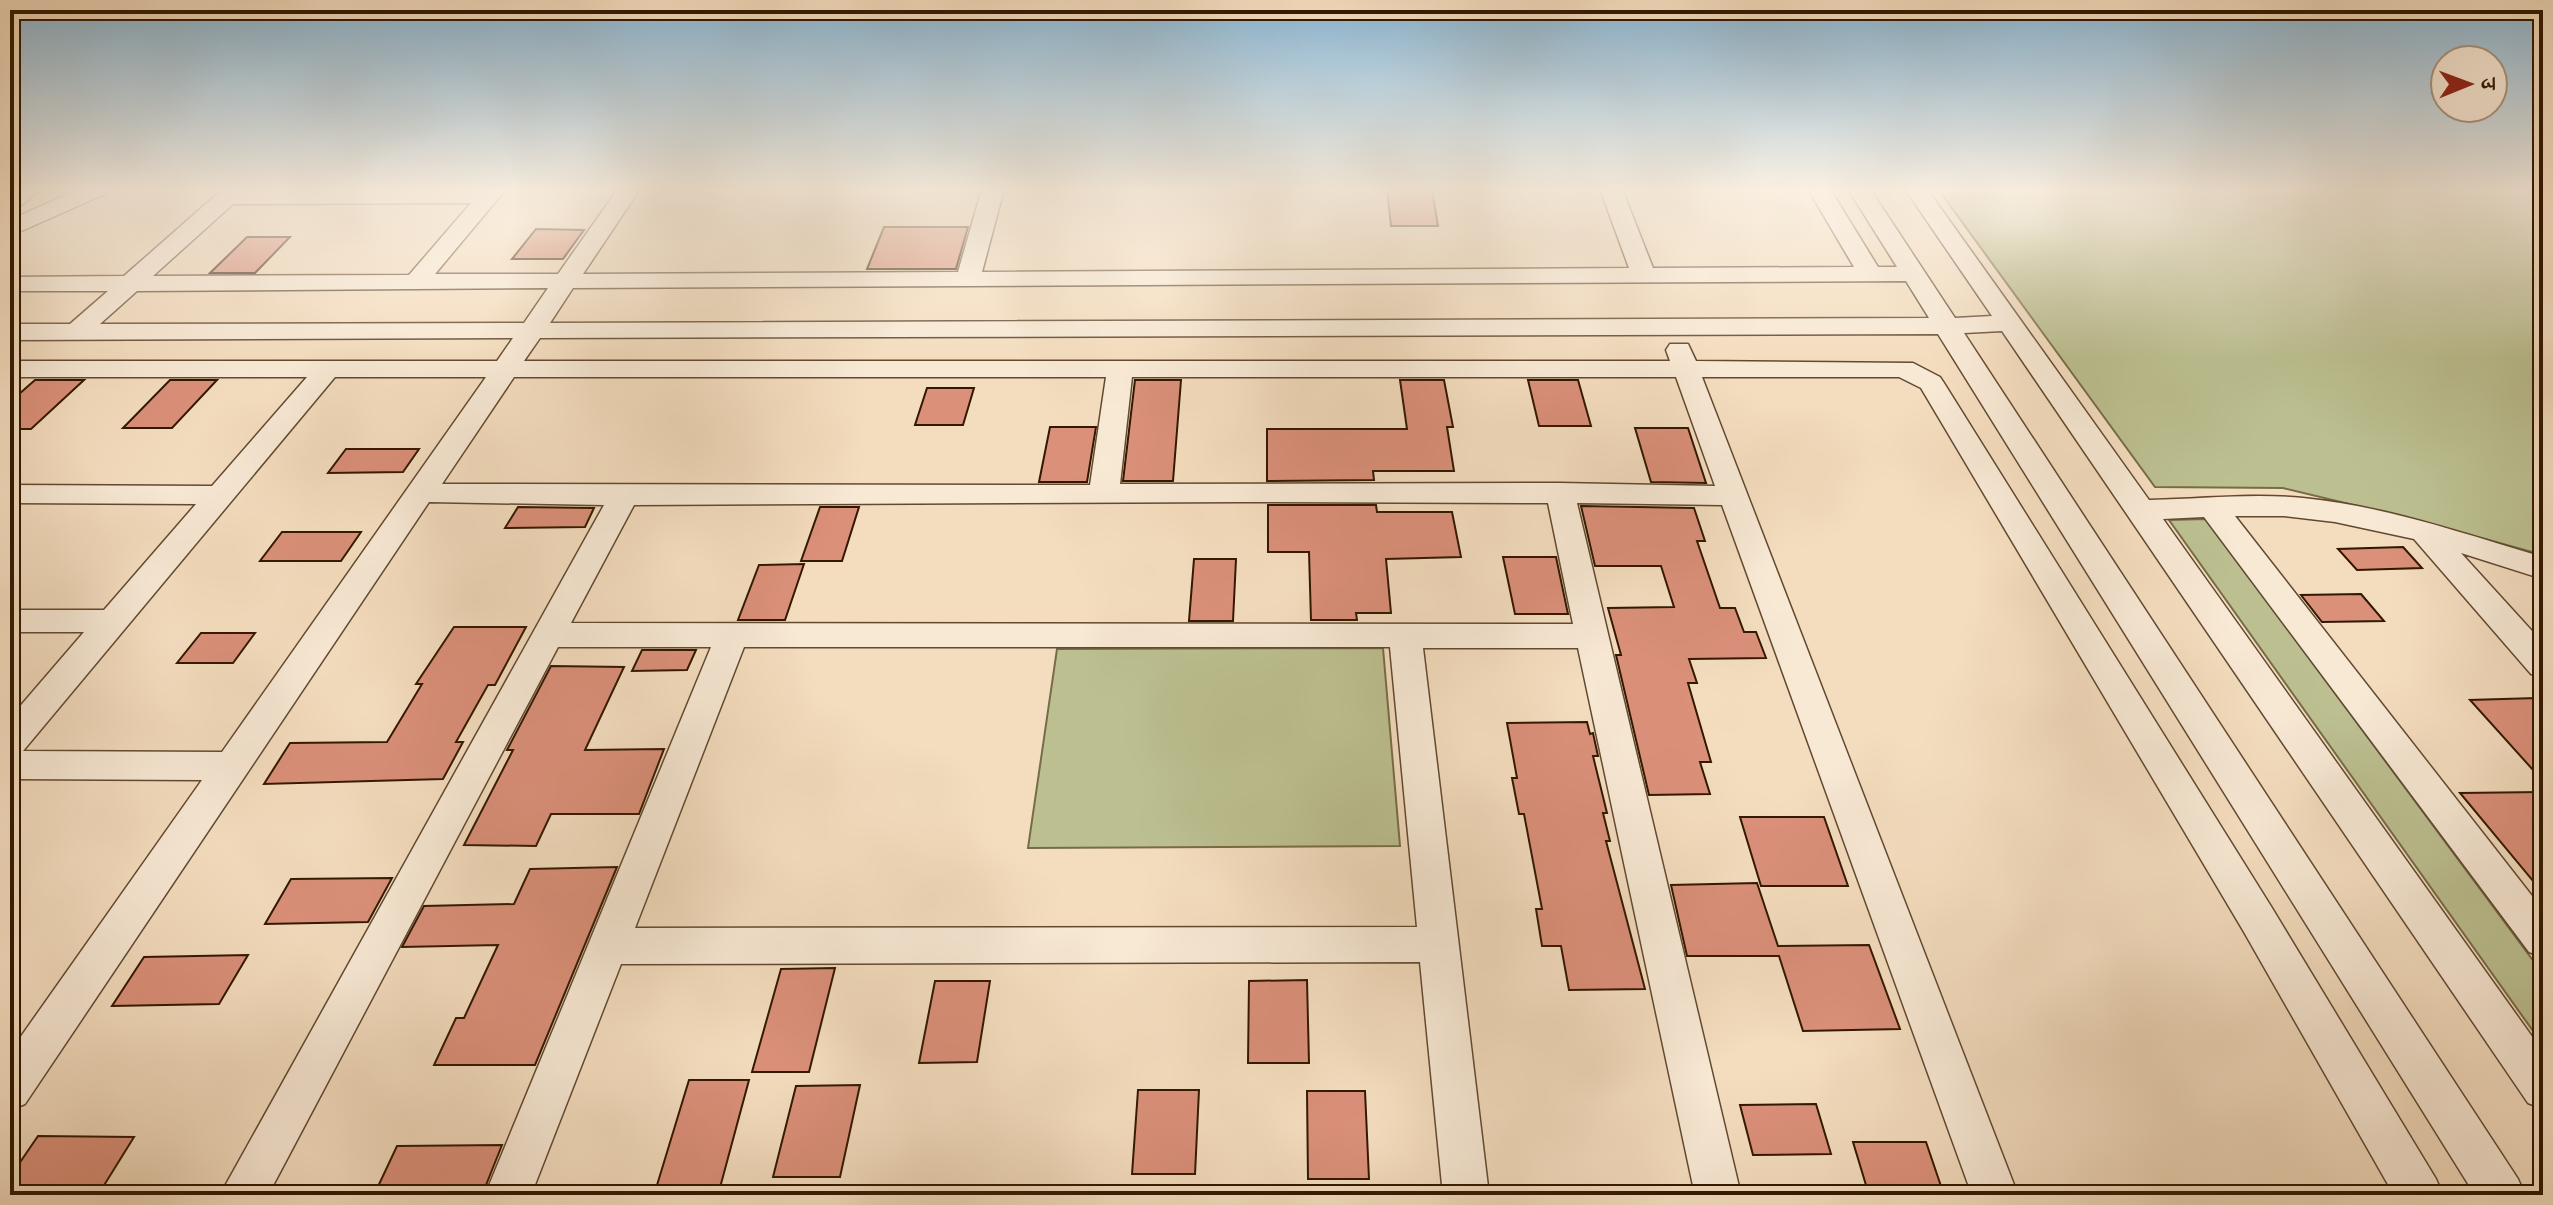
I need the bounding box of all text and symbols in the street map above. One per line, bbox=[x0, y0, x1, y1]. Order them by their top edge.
north arrow bbox=[2429, 44, 2509, 124]
text: उ bbox=[2476, 76, 2498, 91]

